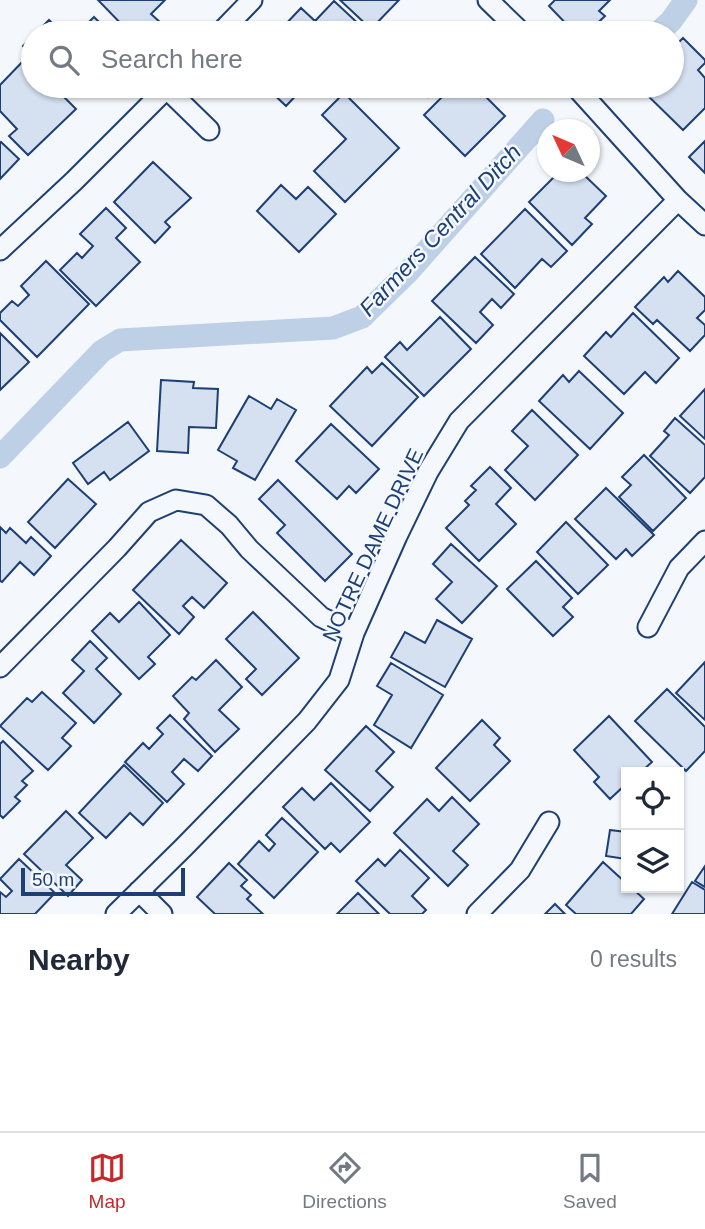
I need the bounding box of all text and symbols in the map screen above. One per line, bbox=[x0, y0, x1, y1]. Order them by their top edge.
search box bbox=[21, 21, 684, 98]
icon: search bbox=[45, 41, 83, 79]
text: Search here bbox=[101, 44, 243, 74]
north arrow bbox=[537, 119, 600, 182]
water label: Farmers Central Ditch bbox=[354, 139, 526, 321]
street label: NOTRE DAME DRIVE bbox=[318, 445, 427, 645]
map controls bbox=[621, 767, 684, 893]
button: locate bbox=[621, 767, 684, 830]
button: layers bbox=[621, 830, 684, 893]
scale bar bbox=[21, 865, 186, 897]
text: 50 m bbox=[32, 869, 74, 890]
text: Nearby bbox=[28, 943, 130, 976]
text: 0 results bbox=[590, 946, 677, 972]
tab: Map bbox=[88, 1149, 126, 1213]
tab: Directions bbox=[302, 1149, 387, 1213]
tab: Saved bbox=[563, 1149, 617, 1213]

